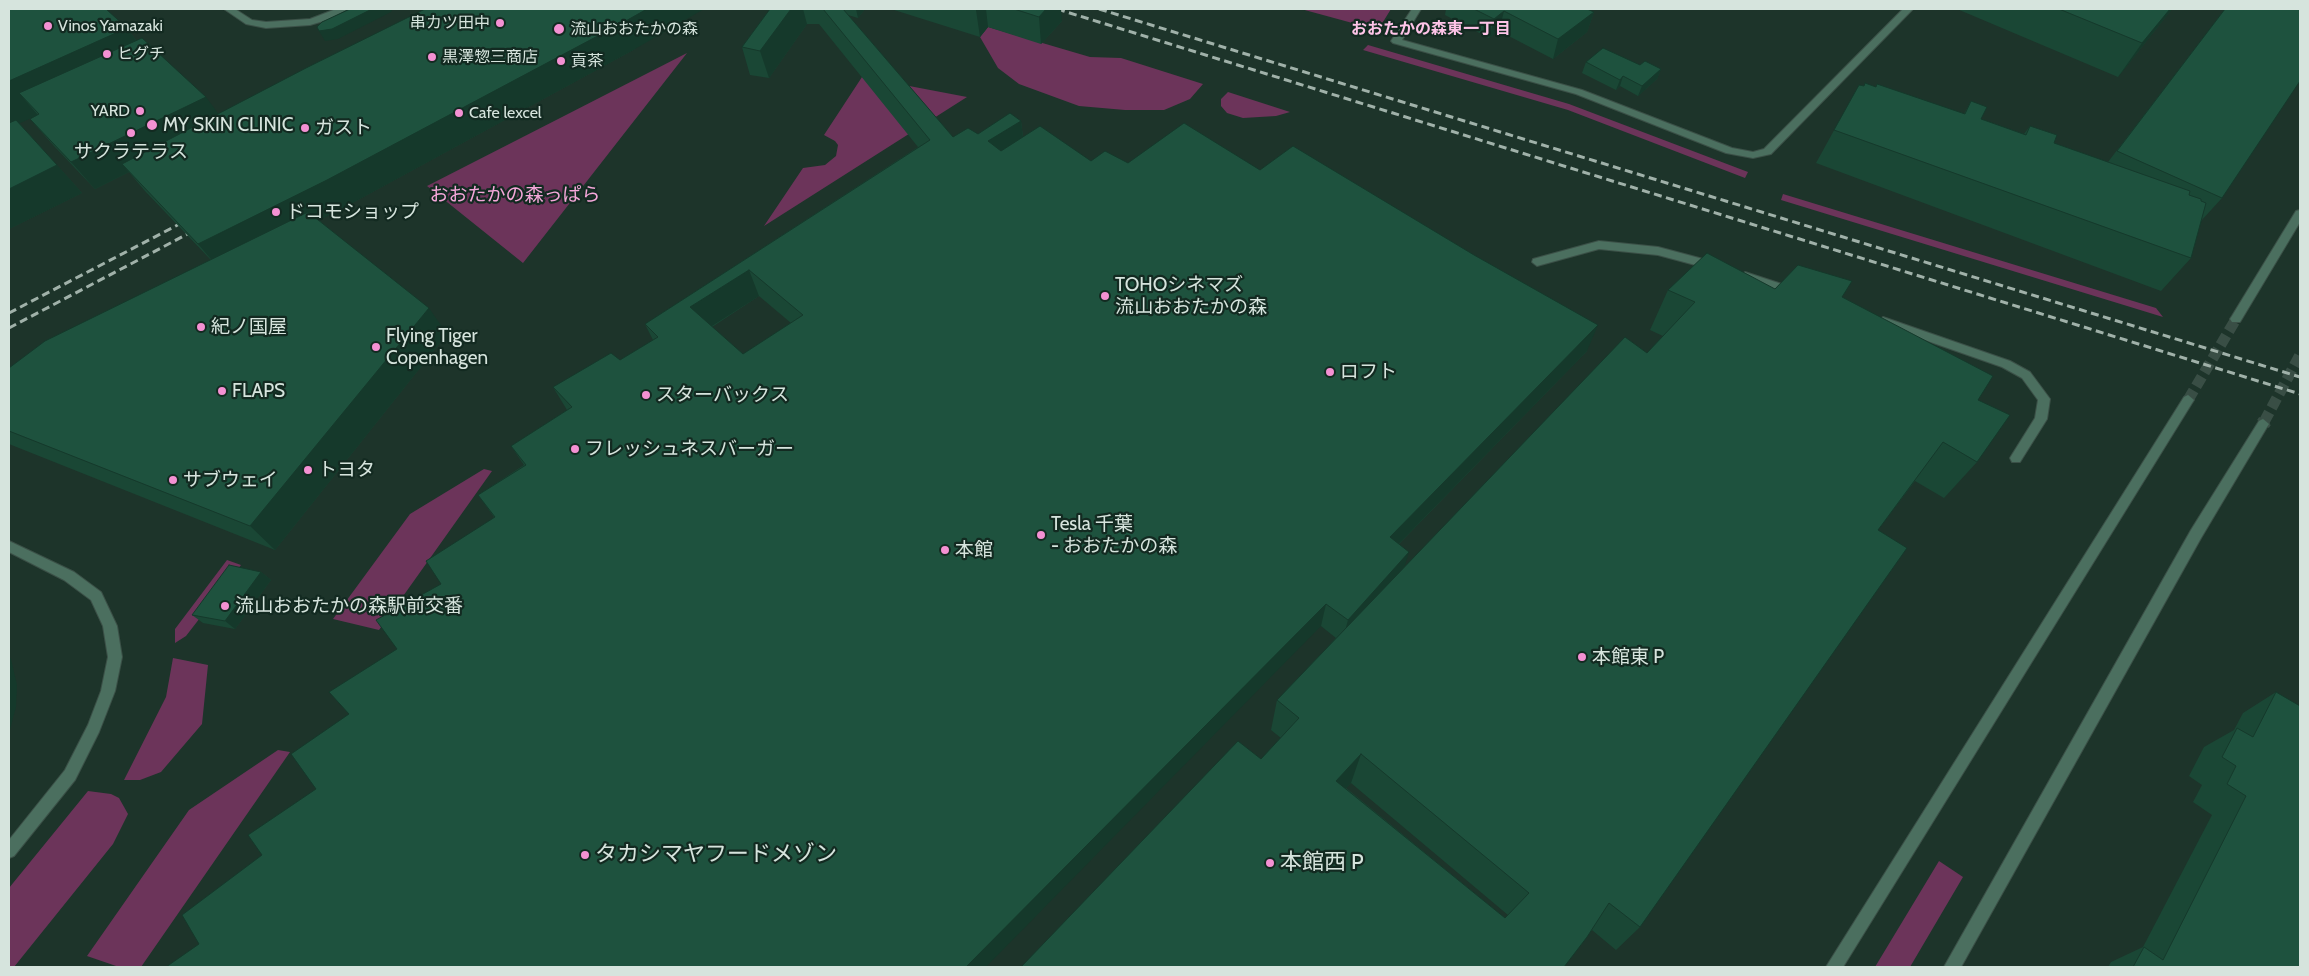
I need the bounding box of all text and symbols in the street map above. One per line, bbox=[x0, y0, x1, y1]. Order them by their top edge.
place label: 串カツ田中 bbox=[410, 13, 490, 33]
place label: Vinos Yamazaki bbox=[58, 16, 163, 36]
marker: 串カツ田中 bbox=[494, 17, 506, 29]
place label: 流山おおたかの森 bbox=[570, 19, 698, 39]
district label: おおたかの森東一丁目 bbox=[1351, 19, 1511, 39]
marker: Vinos Yamazaki bbox=[42, 20, 54, 32]
marker: 流山おおたかの森 bbox=[552, 22, 566, 36]
place label: ヒグチ bbox=[117, 44, 165, 64]
place label: 黒澤惣三商店 bbox=[442, 47, 538, 67]
marker: ヒグチ bbox=[101, 48, 113, 60]
marker: 黒澤惣三商店 bbox=[426, 51, 438, 63]
place label: 貢茶 bbox=[571, 51, 603, 71]
marker: 貢茶 bbox=[555, 55, 567, 67]
place label: YARD bbox=[91, 101, 130, 121]
place label: Cafe lexcel bbox=[469, 103, 542, 123]
marker: YARD bbox=[134, 105, 146, 117]
marker: Cafe lexcel bbox=[453, 107, 465, 119]
place label: MY SKIN CLINIC bbox=[163, 114, 293, 136]
place label: ガスト bbox=[315, 117, 372, 139]
marker: MY SKIN CLINIC bbox=[145, 118, 159, 132]
marker: ガスト bbox=[299, 122, 311, 134]
marker: サクラテラス bbox=[125, 127, 137, 139]
place label: サクラテラス bbox=[74, 141, 188, 163]
park label: おおたかの森っぱら bbox=[430, 184, 600, 206]
place label: ドコモショップ bbox=[286, 201, 419, 223]
marker: ドコモショップ bbox=[270, 206, 282, 218]
place label: TOHOシネマズ 流山おおたかの森 bbox=[1115, 274, 1267, 318]
marker: TOHOシネマズ 流山おおたかの森 bbox=[1099, 290, 1111, 302]
place label: 紀ノ国屋 bbox=[211, 316, 287, 338]
marker: 紀ノ国屋 bbox=[195, 321, 207, 333]
place label: Flying Tiger Copenhagen bbox=[386, 325, 488, 369]
marker: Flying Tiger Copenhagen bbox=[370, 341, 382, 353]
place label: ロフト bbox=[1340, 361, 1397, 383]
marker: ロフト bbox=[1324, 366, 1336, 378]
place label: FLAPS bbox=[232, 380, 285, 402]
place label: スターバックス bbox=[656, 384, 789, 406]
marker: FLAPS bbox=[216, 385, 228, 397]
marker: スターバックス bbox=[640, 389, 652, 401]
place label: フレッシュネスバーガー bbox=[585, 438, 794, 460]
marker: フレッシュネスバーガー bbox=[569, 443, 581, 455]
place label: トヨタ bbox=[318, 459, 375, 481]
marker: トヨタ bbox=[302, 464, 314, 476]
place label: サブウェイ bbox=[183, 469, 278, 491]
marker: サブウェイ bbox=[167, 474, 179, 486]
place label: Tesla 千葉 - おおたかの森 bbox=[1051, 513, 1177, 557]
marker: Tesla 千葉 - おおたかの森 bbox=[1035, 529, 1047, 541]
place label: 本館 bbox=[955, 539, 993, 561]
marker: 本館 bbox=[939, 544, 951, 556]
place label: 流山おおたかの森駅前交番 bbox=[235, 595, 463, 617]
marker: 流山おおたかの森駅前交番 bbox=[219, 600, 231, 612]
place label: 本館東 P bbox=[1592, 646, 1664, 668]
marker: 本館東 P bbox=[1576, 651, 1588, 663]
place label: タカシマヤフードメゾン bbox=[595, 842, 837, 868]
marker: タカシマヤフードメゾン bbox=[579, 849, 591, 861]
place label: 本館西 P bbox=[1280, 850, 1364, 876]
marker: 本館西 P bbox=[1264, 857, 1276, 869]

